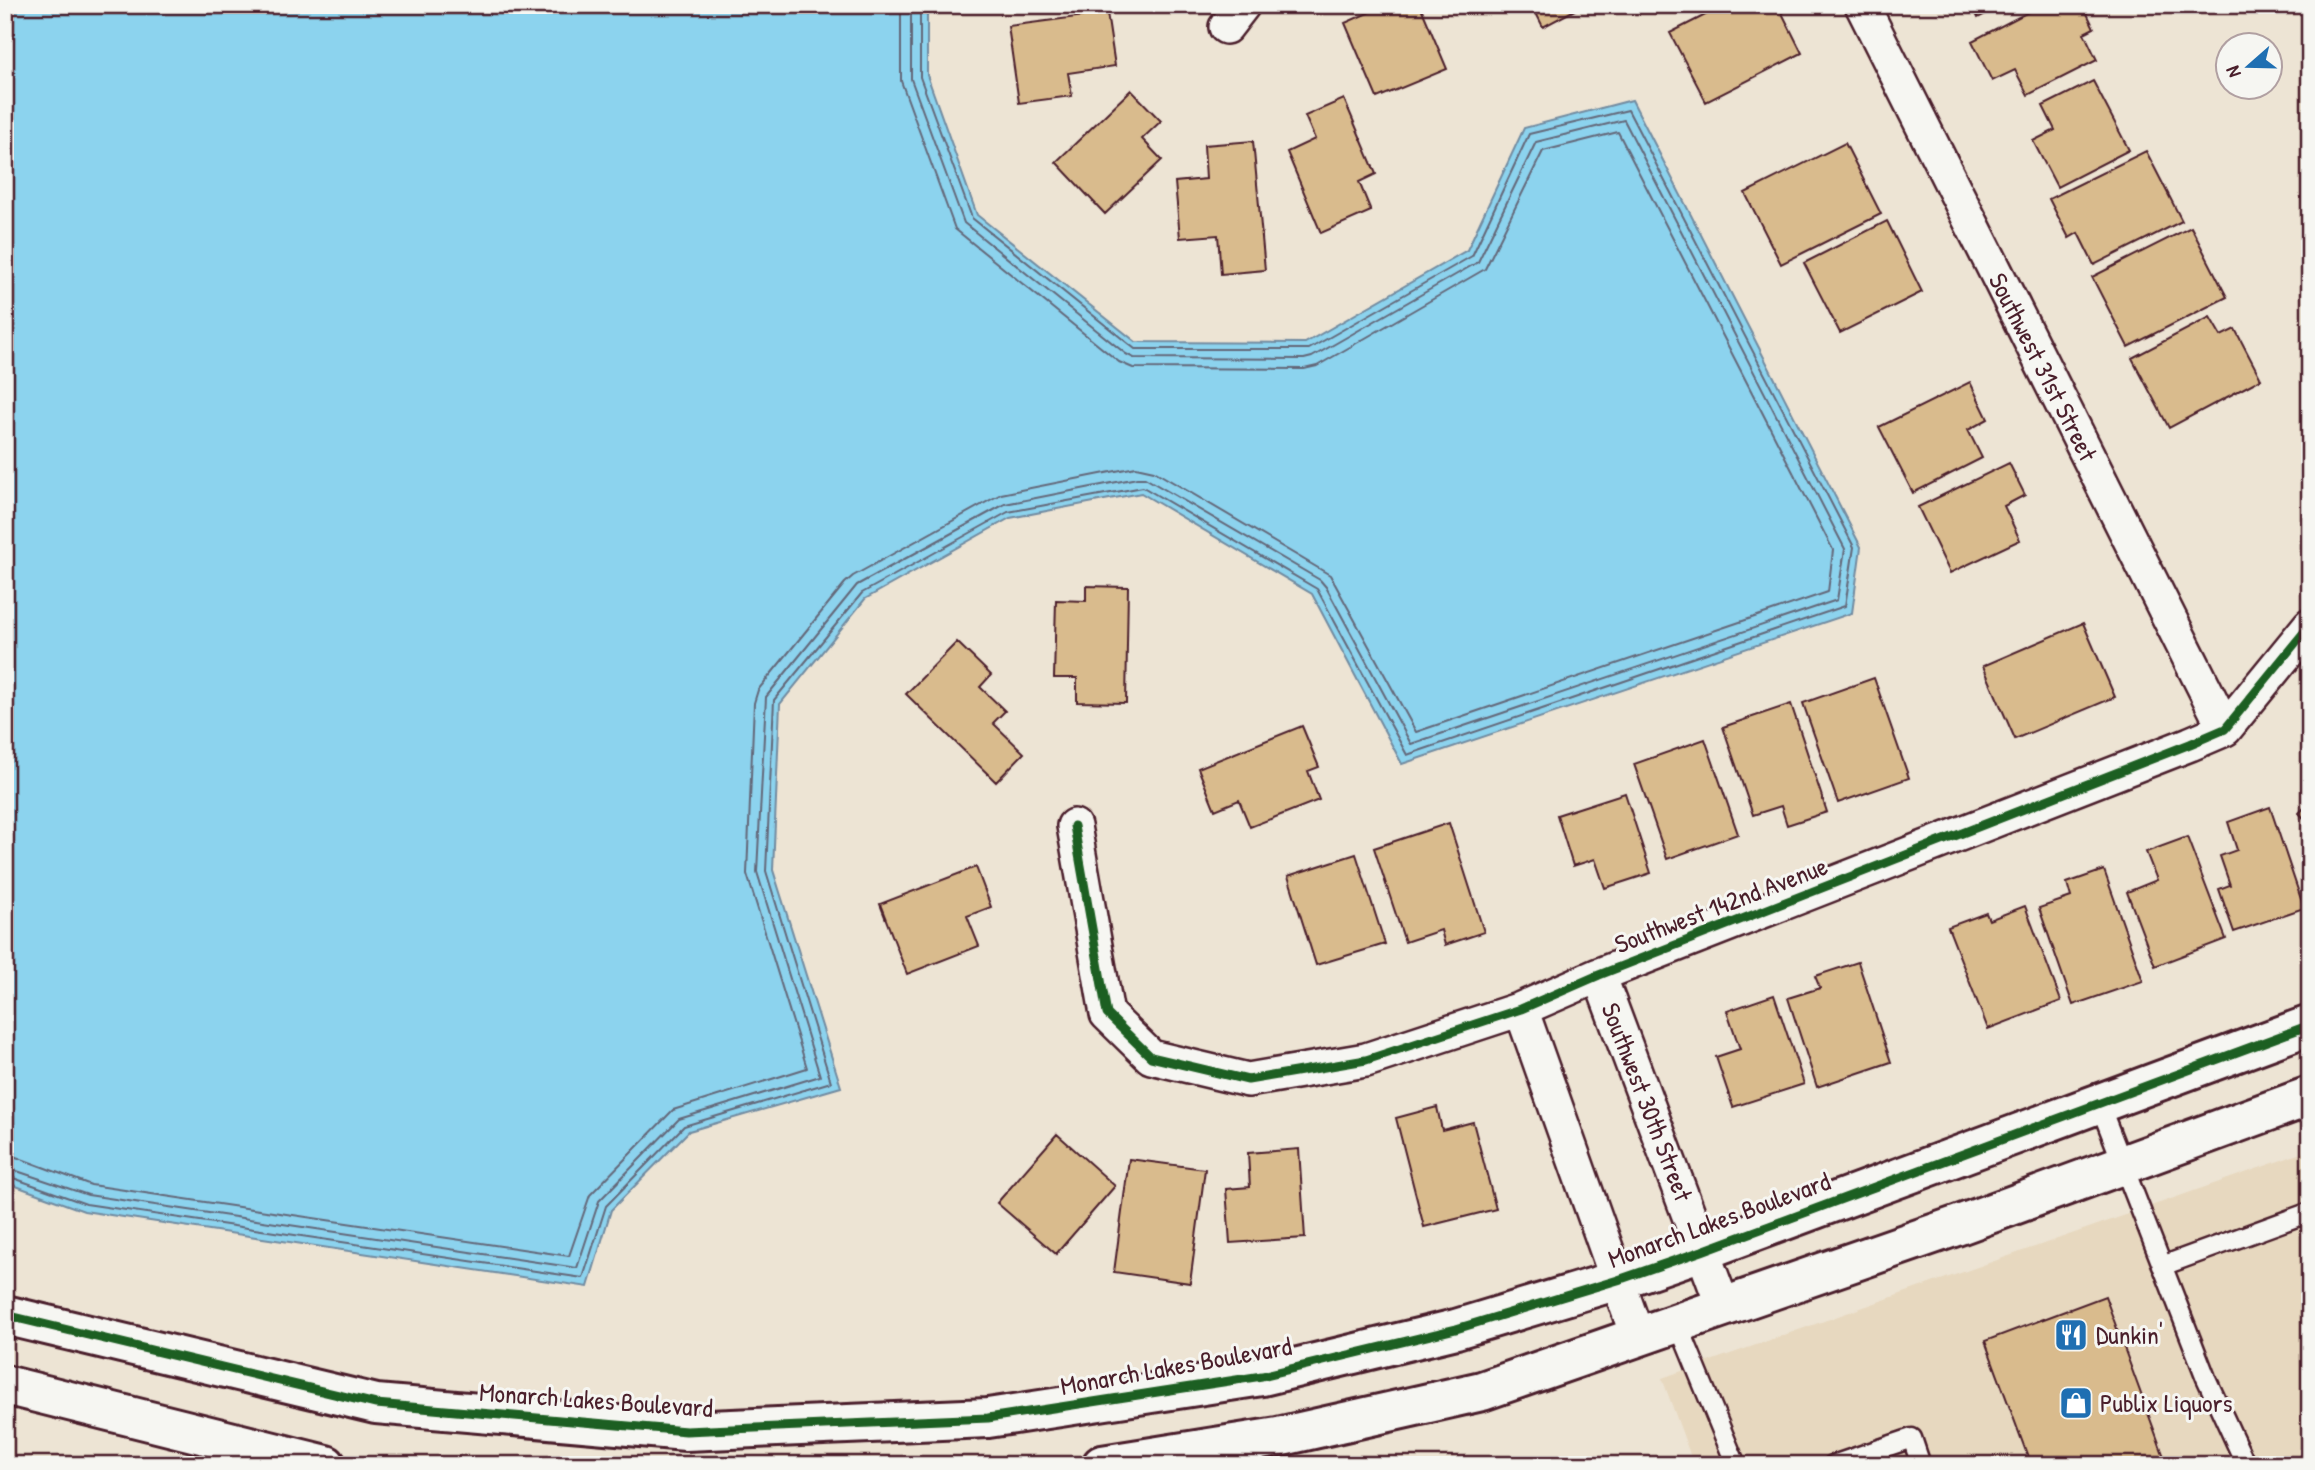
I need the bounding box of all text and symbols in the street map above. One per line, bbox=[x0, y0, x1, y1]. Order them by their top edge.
north arrow bbox=[2214, 32, 2284, 102]
text: N bbox=[2219, 63, 2247, 81]
street label: Southwest 31st Street bbox=[1981, 267, 2106, 468]
street label: Southwest 142nd Avenue bbox=[1609, 848, 1832, 961]
street label: Southwest 30th Street bbox=[1594, 998, 1702, 1207]
street label: Monarch Lakes Boulevard bbox=[1603, 1163, 1835, 1276]
restaurant icon: Dunkin' bbox=[2052, 1316, 2090, 1354]
place label: Dunkin' bbox=[2096, 1317, 2163, 1352]
street label: Monarch Lakes Boulevard bbox=[1058, 1328, 1294, 1403]
street label: Monarch Lakes Boulevard bbox=[478, 1374, 714, 1425]
shop icon: Publix Liquors bbox=[2057, 1384, 2095, 1422]
place label: Publix Liquors bbox=[2100, 1385, 2232, 1420]

